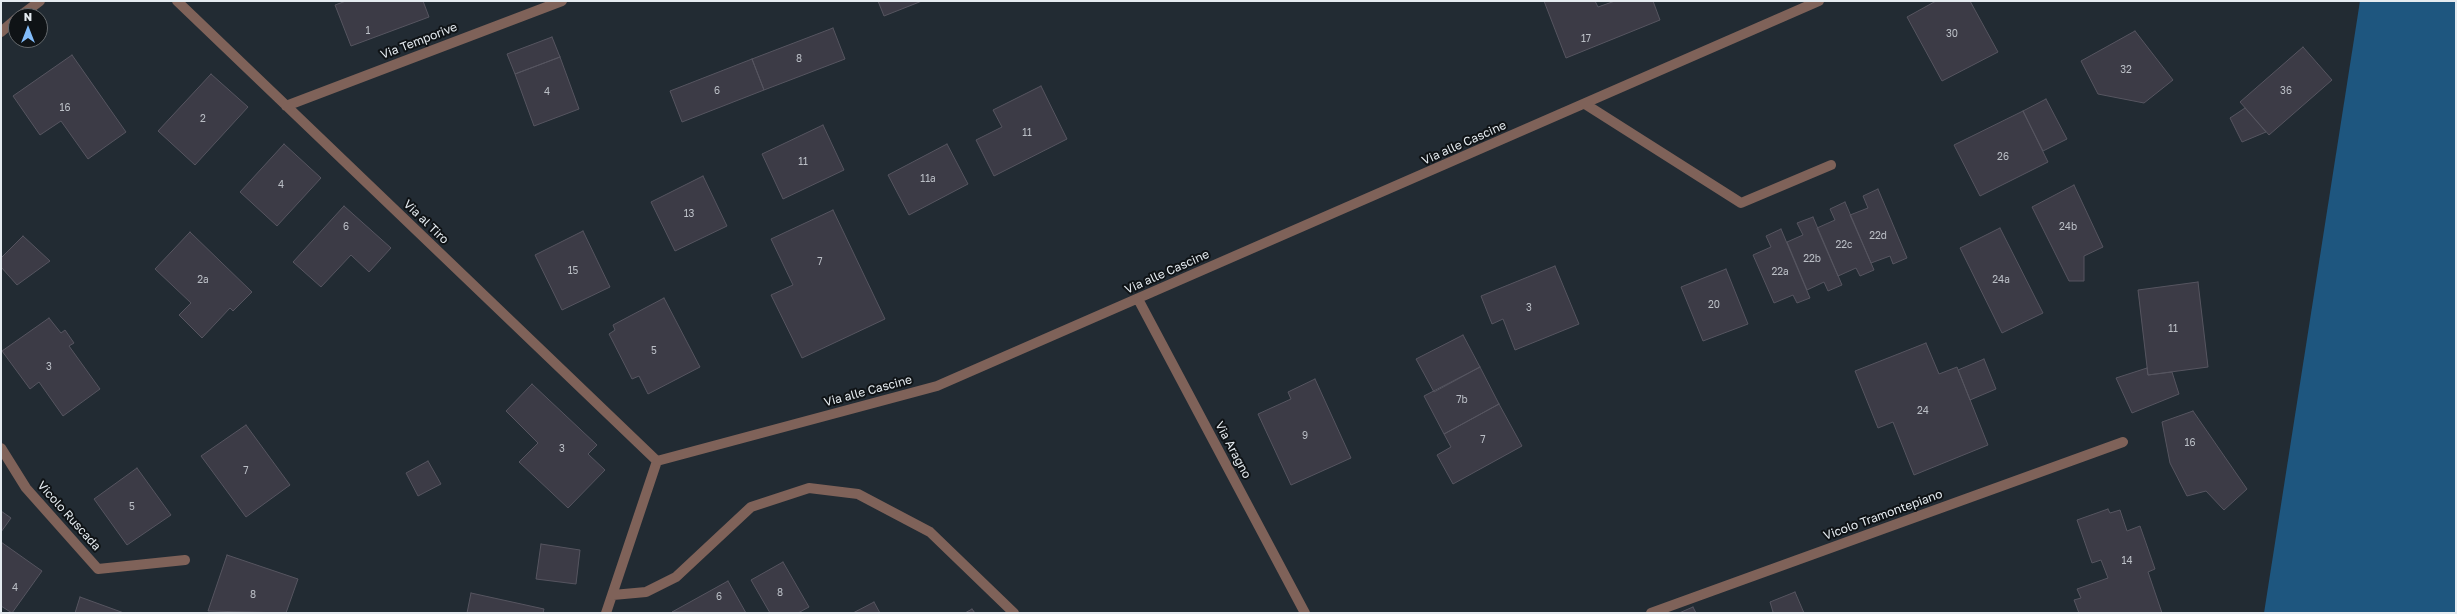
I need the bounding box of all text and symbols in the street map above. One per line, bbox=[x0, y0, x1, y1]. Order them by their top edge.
north arrow bbox=[8, 8, 48, 48]
text: N bbox=[24, 10, 32, 23]
street label: Via Temporive bbox=[379, 20, 459, 62]
house number: 1 bbox=[366, 25, 370, 37]
house number: 30 bbox=[1946, 28, 1958, 40]
house number: 17 bbox=[1581, 33, 1591, 45]
house number: 8 bbox=[796, 53, 802, 65]
house number: 32 bbox=[2120, 64, 2132, 76]
house number: 6 bbox=[714, 85, 720, 97]
house number: 36 bbox=[2280, 85, 2292, 97]
house number: 4 bbox=[544, 86, 550, 98]
house number: 16 bbox=[60, 102, 70, 114]
house number: 2 bbox=[200, 113, 206, 125]
street label: Via alle Cascine bbox=[1420, 118, 1508, 168]
house number: 11 bbox=[1022, 127, 1032, 139]
house number: 26 bbox=[1997, 151, 2009, 163]
house number: 11 bbox=[798, 156, 808, 168]
house number: 11a bbox=[920, 173, 936, 185]
house number: 4 bbox=[278, 179, 284, 191]
street label: Via al Tiro bbox=[400, 197, 452, 247]
house number: 13 bbox=[684, 208, 694, 220]
house number: 6 bbox=[343, 221, 349, 233]
house number: 24b bbox=[2059, 221, 2077, 233]
house number: 22d bbox=[1869, 230, 1887, 242]
house number: 22c bbox=[1835, 239, 1853, 251]
street label: Via alle Cascine bbox=[1123, 247, 1211, 297]
house number: 22b bbox=[1803, 253, 1821, 265]
house number: 7 bbox=[817, 256, 823, 268]
house number: 15 bbox=[568, 265, 578, 277]
house number: 22a bbox=[1771, 266, 1789, 278]
house number: 2a bbox=[197, 274, 209, 286]
house number: 24a bbox=[1992, 274, 2010, 286]
house number: 20 bbox=[1708, 299, 1720, 311]
house number: 3 bbox=[1526, 302, 1532, 314]
house number: 11 bbox=[2168, 323, 2178, 335]
house number: 5 bbox=[651, 345, 657, 357]
house number: 3 bbox=[46, 361, 52, 373]
street label: Via alle Cascine bbox=[822, 372, 914, 410]
house number: 7b bbox=[1456, 394, 1468, 406]
house number: 24 bbox=[1917, 405, 1929, 417]
street label: Via Aragno bbox=[1212, 419, 1254, 481]
house number: 9 bbox=[1302, 430, 1308, 442]
house number: 7 bbox=[1480, 434, 1486, 446]
house number: 16 bbox=[2185, 437, 2195, 449]
house number: 3 bbox=[559, 443, 565, 455]
house number: 7 bbox=[243, 465, 249, 477]
street label: Vicolo Ruscada bbox=[34, 479, 104, 553]
street label: Vicolo Tramontepiano bbox=[1822, 487, 1944, 543]
house number: 5 bbox=[129, 501, 135, 513]
house number: 14 bbox=[2122, 555, 2132, 567]
house number: 4 bbox=[12, 582, 18, 594]
house number: 8 bbox=[777, 587, 783, 599]
house number: 8 bbox=[250, 589, 256, 601]
house number: 6 bbox=[716, 591, 722, 603]

